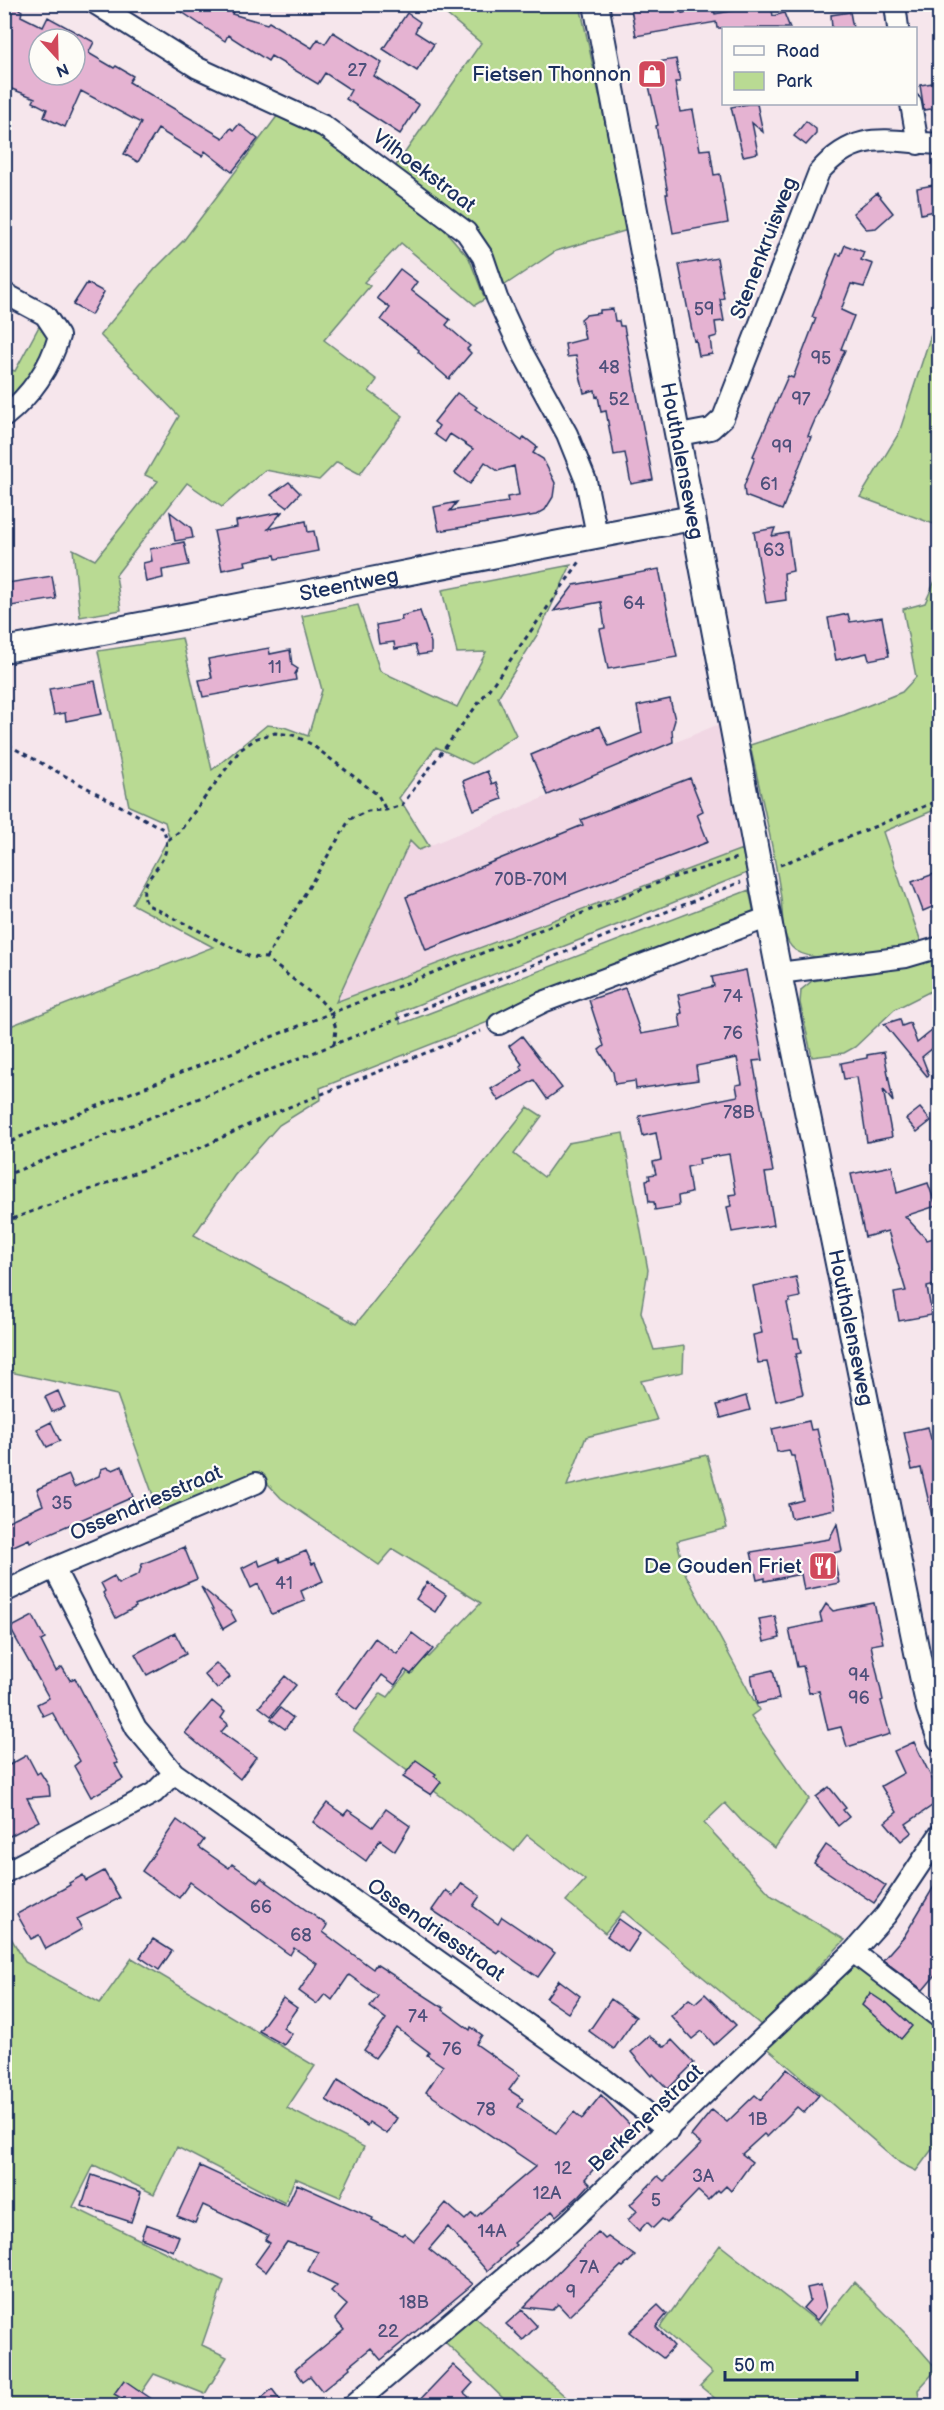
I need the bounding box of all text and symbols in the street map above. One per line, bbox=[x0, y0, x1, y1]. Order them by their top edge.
north arrow bbox=[27, 27, 87, 87]
legend bbox=[722, 27, 917, 105]
text: Road bbox=[776, 41, 820, 62]
text: N bbox=[53, 58, 71, 81]
shop icon: Fietsen Thonnon bbox=[636, 58, 668, 90]
house number: 27 bbox=[347, 60, 367, 81]
place label: Fietsen Thonnon bbox=[472, 62, 631, 87]
text: Park bbox=[776, 71, 812, 92]
street label: Vilhoekstraat bbox=[367, 124, 481, 218]
street label: Stenenkruisweg bbox=[725, 173, 803, 323]
house number: 59 bbox=[694, 299, 714, 320]
house number: 95 bbox=[811, 348, 831, 369]
house number: 48 bbox=[598, 357, 620, 378]
street label: Houthalenseweg bbox=[655, 380, 709, 541]
house number: 52 bbox=[609, 389, 630, 410]
house number: 97 bbox=[791, 389, 811, 410]
house number: 99 bbox=[772, 437, 792, 458]
house number: 61 bbox=[760, 474, 778, 495]
house number: 63 bbox=[763, 540, 785, 561]
street label: Steentweg bbox=[297, 562, 400, 606]
house number: 64 bbox=[623, 593, 645, 614]
house number: 11 bbox=[268, 657, 282, 678]
house number: 70B-70M bbox=[494, 869, 568, 890]
house number: 74 bbox=[723, 986, 743, 1007]
house number: 76 bbox=[723, 1023, 743, 1044]
house number: 78B bbox=[723, 1102, 755, 1123]
street label: Houthalenseweg bbox=[823, 1247, 879, 1408]
street label: Ossendriesstraat bbox=[66, 1459, 226, 1546]
house number: 35 bbox=[51, 1493, 73, 1514]
restaurant icon: De Gouden Friet bbox=[807, 1550, 839, 1582]
place label: De Gouden Friet bbox=[644, 1554, 803, 1579]
house number: 41 bbox=[275, 1573, 293, 1594]
house number: 94 bbox=[848, 1665, 870, 1686]
house number: 96 bbox=[848, 1688, 870, 1709]
street label: Ossendriesstraat bbox=[362, 1873, 510, 1987]
house number: 66 bbox=[250, 1897, 272, 1918]
house number: 68 bbox=[290, 1925, 312, 1946]
house number: 74 bbox=[408, 2006, 428, 2027]
house number: 76 bbox=[442, 2039, 462, 2060]
street label: Berkenenstraat bbox=[584, 2058, 709, 2177]
house number: 78 bbox=[476, 2099, 496, 2120]
house number: 1B bbox=[748, 2109, 768, 2130]
house number: 12 bbox=[554, 2158, 572, 2179]
house number: 3A bbox=[692, 2166, 714, 2187]
house number: 12A bbox=[533, 2183, 561, 2204]
house number: 5 bbox=[651, 2190, 661, 2211]
house number: 14A bbox=[478, 2221, 506, 2242]
house number: 7A bbox=[579, 2257, 599, 2278]
house number: 9 bbox=[566, 2282, 576, 2303]
house number: 18B bbox=[399, 2292, 429, 2313]
house number: 22 bbox=[377, 2321, 399, 2342]
scale bar bbox=[725, 2344, 857, 2382]
text: 50 m bbox=[734, 2355, 775, 2376]

